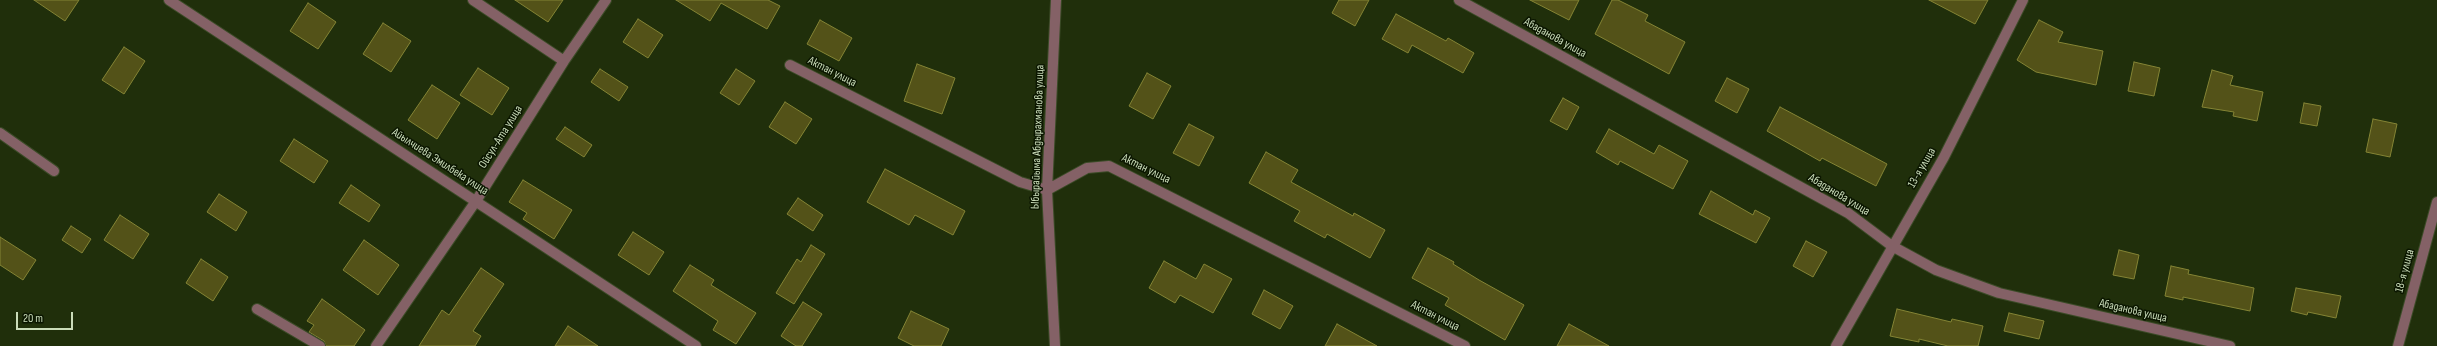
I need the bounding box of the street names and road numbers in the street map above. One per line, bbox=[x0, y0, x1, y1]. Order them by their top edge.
street label: Абаданова улица bbox=[1521, 15, 1589, 61]
street label: Актан улица bbox=[805, 54, 859, 90]
street label: Ыбырайыма Абдырахманова улица bbox=[1028, 64, 1048, 210]
street label: Ойсул-Ата улица bbox=[476, 103, 526, 171]
street label: Айылчиева Эмилбека улица bbox=[389, 125, 491, 199]
street label: 13-я улица bbox=[1905, 145, 1939, 191]
street label: Актан улица bbox=[1119, 151, 1173, 187]
street label: Абаданова улица bbox=[1806, 171, 1872, 219]
street label: 18-я улица bbox=[2392, 248, 2418, 294]
street label: Абаданова улица bbox=[2098, 296, 2168, 326]
street label: Актан улица bbox=[1408, 298, 1462, 334]

